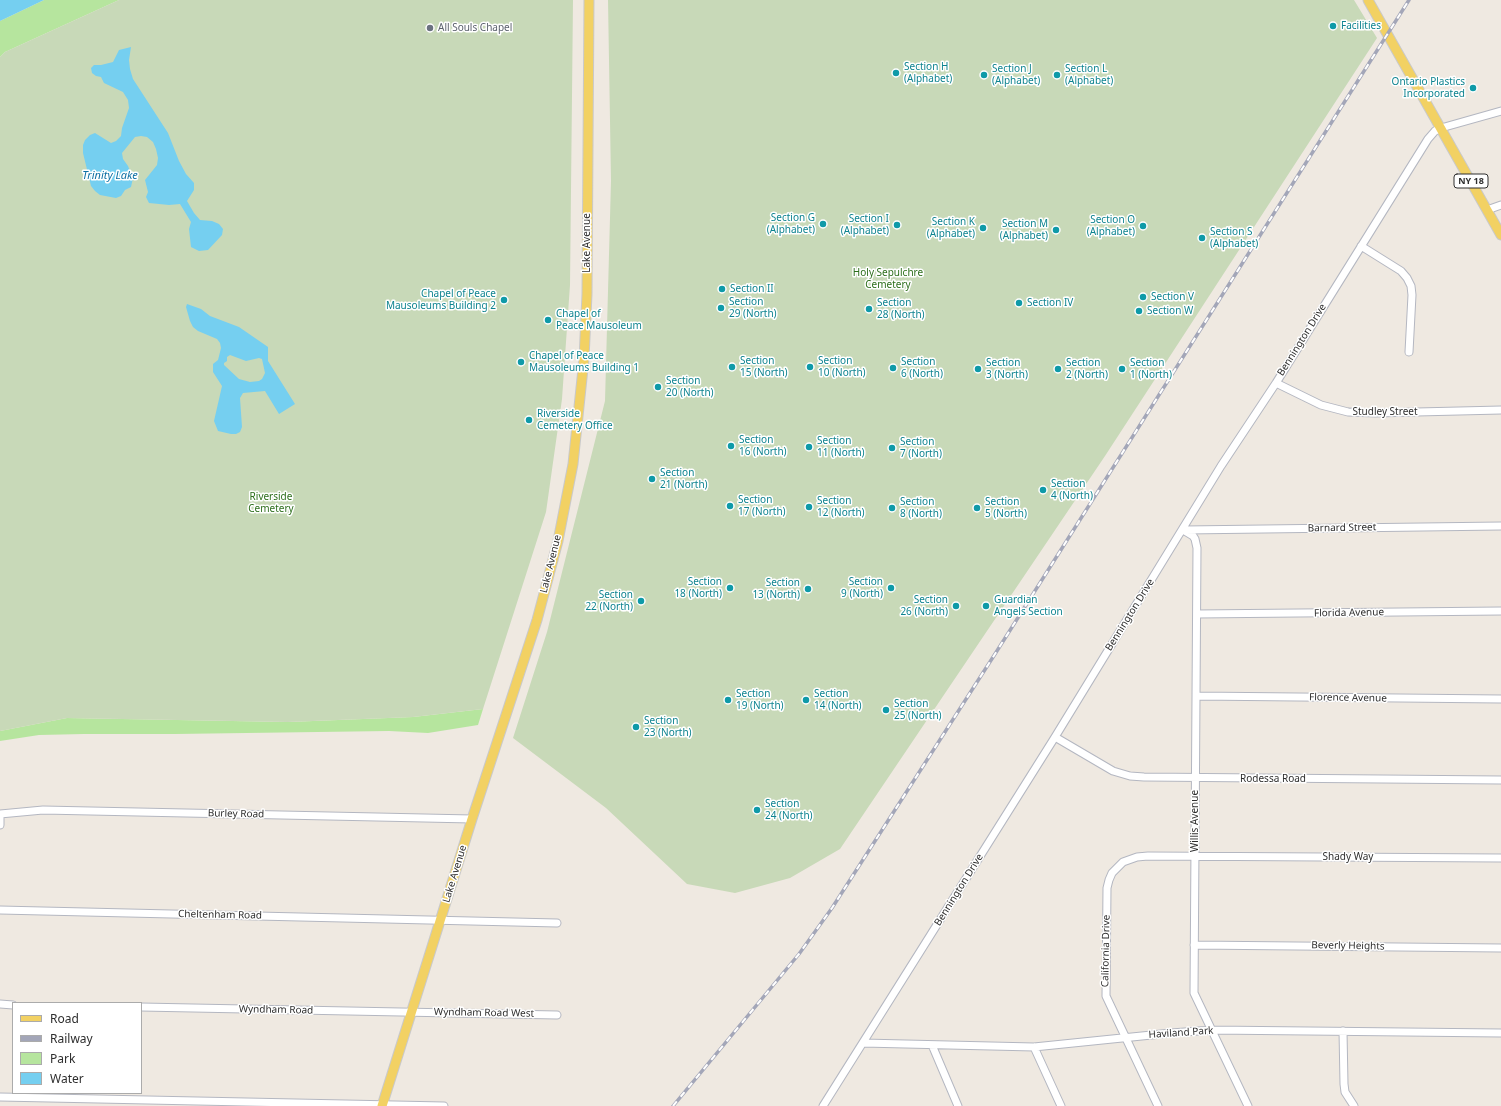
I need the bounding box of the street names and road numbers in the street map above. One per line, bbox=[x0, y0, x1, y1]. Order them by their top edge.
road number: NY 18 bbox=[1454, 174, 1488, 188]
street label: Lake Avenue bbox=[581, 213, 593, 273]
street label: Bennington Drive bbox=[1275, 302, 1329, 378]
street label: Studley Street bbox=[1352, 406, 1418, 418]
street label: Barnard Street bbox=[1308, 521, 1376, 535]
street label: Lake Avenue bbox=[538, 534, 564, 594]
street label: Bennington Drive bbox=[1103, 577, 1157, 653]
street label: Florida Avenue bbox=[1314, 606, 1384, 620]
street label: Florence Avenue bbox=[1309, 691, 1387, 705]
street label: Rodessa Road bbox=[1240, 773, 1306, 785]
street label: Willis Avenue bbox=[1189, 790, 1201, 852]
street label: Burley Road bbox=[208, 808, 264, 820]
street label: Lake Avenue bbox=[441, 844, 469, 904]
street label: Shady Way bbox=[1323, 851, 1373, 863]
street label: Bennington Drive bbox=[932, 852, 986, 928]
street label: Cheltenham Road bbox=[178, 908, 262, 922]
street label: California Drive bbox=[1099, 915, 1113, 987]
street label: Beverly Heights bbox=[1311, 939, 1385, 953]
street label: Wyndham Road bbox=[239, 1003, 313, 1017]
street label: Wyndham Road West bbox=[434, 1006, 534, 1020]
street label: Haviland Park bbox=[1148, 1025, 1214, 1041]

